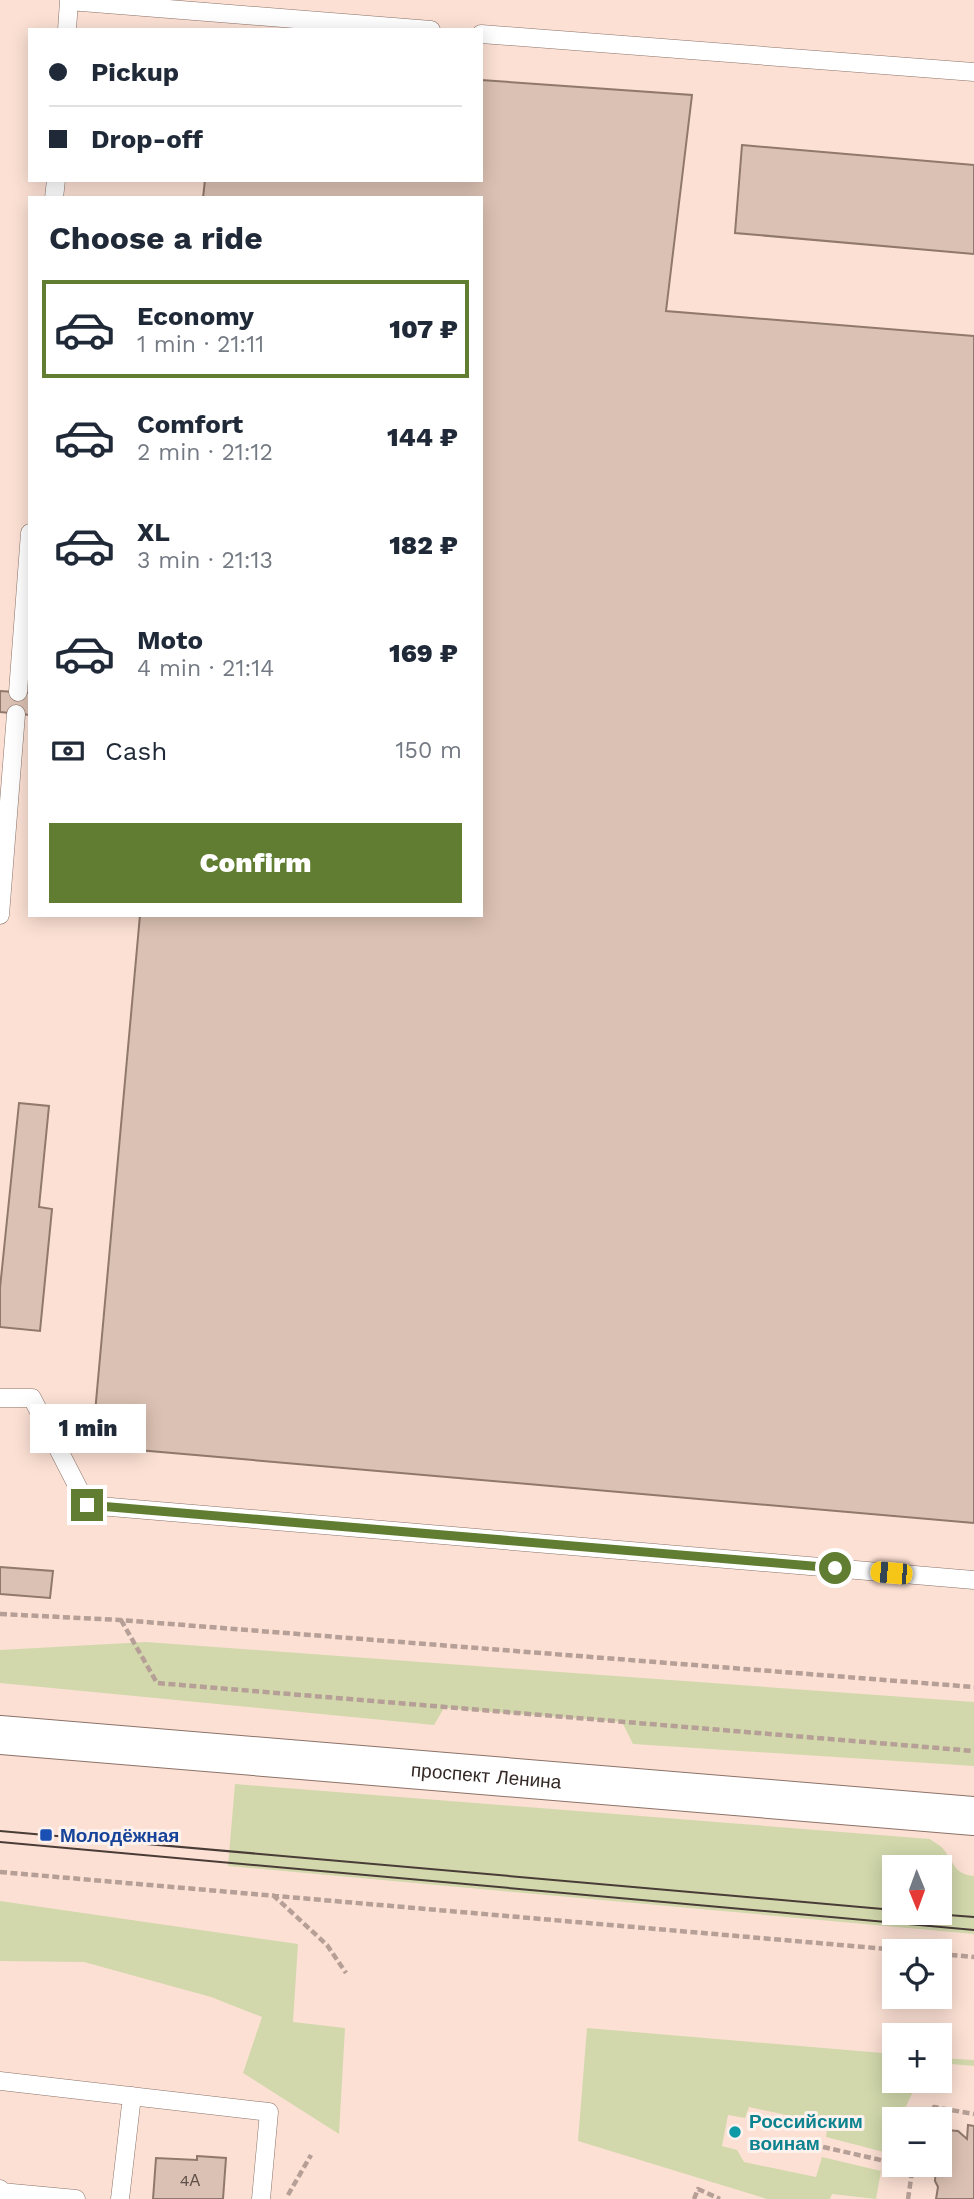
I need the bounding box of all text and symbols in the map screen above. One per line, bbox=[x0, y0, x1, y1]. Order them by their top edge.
text: Pickup bbox=[91, 57, 179, 87]
text: Drop-off bbox=[91, 124, 203, 154]
text: Choose a ride bbox=[49, 219, 263, 257]
icon: car bbox=[53, 298, 116, 361]
text: Economy bbox=[137, 301, 254, 331]
text: 107 ₽ bbox=[389, 314, 458, 344]
text: 1 min · 21:11 bbox=[137, 331, 264, 358]
icon: car bbox=[53, 406, 116, 469]
text: Comfort bbox=[137, 409, 243, 439]
text: 144 ₽ bbox=[387, 422, 458, 452]
text: 2 min · 21:12 bbox=[137, 439, 273, 466]
icon: car bbox=[53, 514, 116, 577]
text: XL bbox=[137, 517, 170, 547]
text: 182 ₽ bbox=[389, 530, 458, 560]
text: 3 min · 21:13 bbox=[137, 547, 273, 574]
icon: car bbox=[53, 622, 116, 685]
text: Moto bbox=[137, 625, 203, 655]
text: 169 ₽ bbox=[389, 638, 458, 668]
text: 4 min · 21:14 bbox=[137, 655, 274, 682]
icon: cash bbox=[49, 732, 87, 770]
text: Cash bbox=[105, 736, 167, 766]
text: 150 m bbox=[396, 737, 462, 764]
button: Confirm bbox=[49, 823, 462, 903]
callout: 1 min bbox=[29, 1404, 145, 1452]
text: 1 min bbox=[58, 1415, 118, 1442]
route end bbox=[71, 1489, 103, 1521]
route start bbox=[819, 1552, 851, 1584]
car bbox=[870, 1561, 913, 1585]
street label: проспект Ленина bbox=[410, 1758, 563, 1794]
place label: Молодёжная bbox=[60, 1824, 179, 1847]
marker: Молодёжная bbox=[38, 1827, 54, 1843]
north arrow bbox=[882, 1855, 952, 1925]
map controls bbox=[882, 1855, 952, 2177]
button: locate bbox=[882, 1939, 952, 2009]
button: + bbox=[882, 2023, 952, 2093]
button: − bbox=[882, 2107, 952, 2177]
place label: Российским воинам bbox=[749, 2110, 863, 2155]
marker: Российским воинам bbox=[727, 2124, 743, 2140]
house number: 4А bbox=[180, 2171, 201, 2190]

